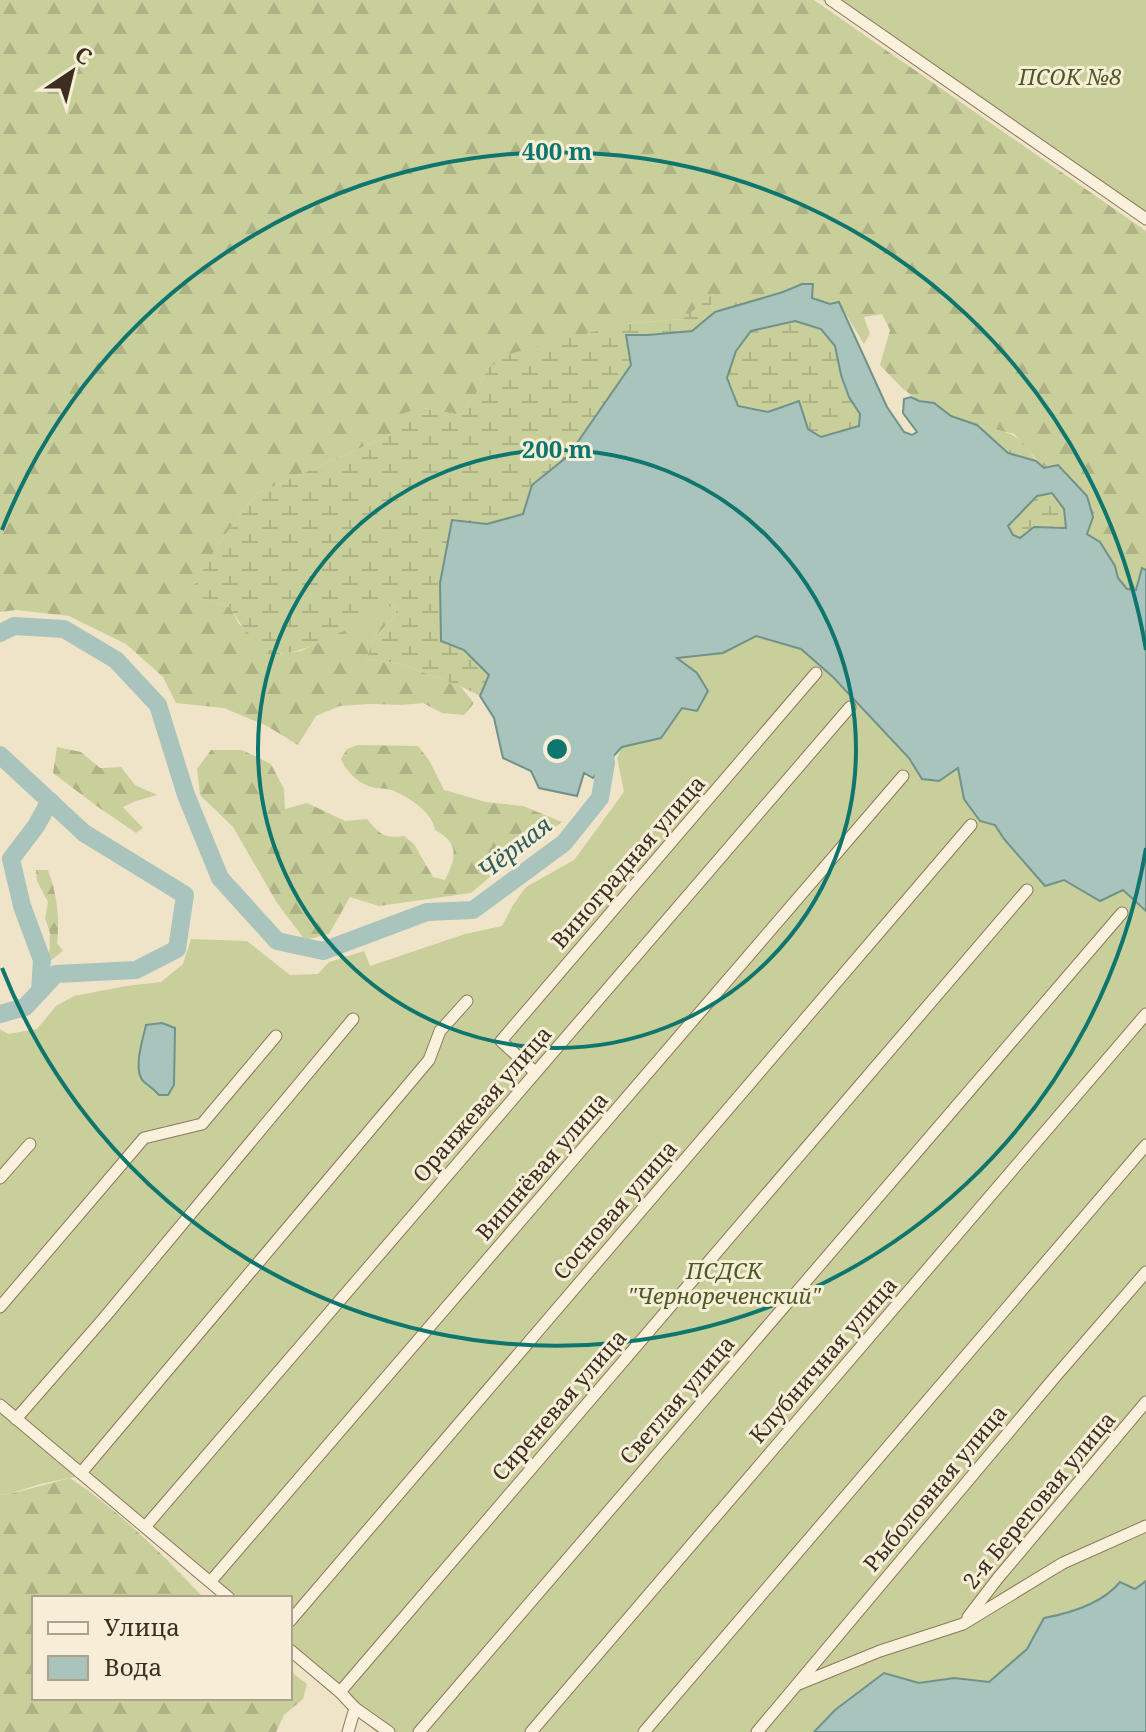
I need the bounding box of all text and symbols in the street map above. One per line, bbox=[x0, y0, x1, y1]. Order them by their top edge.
north arrow bbox=[32, 32, 112, 112]
text: С bbox=[70, 38, 99, 71]
park label: ПСОК №8 bbox=[1017, 61, 1122, 91]
text: 400 m bbox=[522, 134, 593, 167]
text: 200 m bbox=[522, 432, 593, 465]
centre of rings bbox=[543, 735, 571, 763]
street label: Виноградная улица bbox=[544, 768, 711, 954]
water label: Чёрная bbox=[470, 807, 558, 886]
street label: Оранжевая улица bbox=[405, 1019, 557, 1188]
street label: Вишнёвая улица bbox=[468, 1085, 614, 1246]
street label: Сосновая улица bbox=[545, 1133, 683, 1285]
park label: ПСДСК "Чернореченский" bbox=[627, 1255, 822, 1310]
street label: Клубничная улица bbox=[742, 1270, 903, 1449]
street label: Сиреневая улица bbox=[484, 1322, 632, 1486]
street label: Светлая улица bbox=[612, 1329, 740, 1470]
street label: Рыболовная улица bbox=[856, 1398, 1013, 1577]
street label: 2-я Береговая улица bbox=[955, 1404, 1121, 1594]
legend bbox=[32, 1596, 292, 1700]
text: Улица bbox=[104, 1610, 180, 1643]
text: Вода bbox=[104, 1650, 162, 1683]

